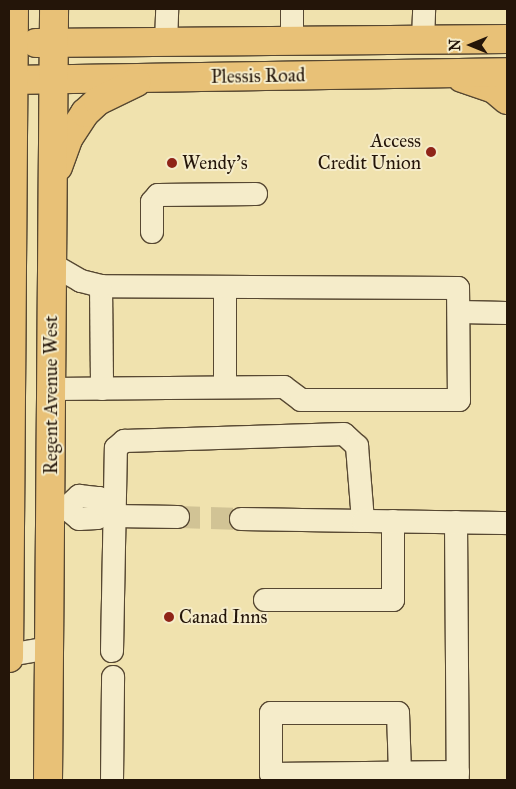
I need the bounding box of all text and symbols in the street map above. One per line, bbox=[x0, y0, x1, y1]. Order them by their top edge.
north arrow bbox=[446, 20, 496, 70]
text: N bbox=[447, 39, 464, 51]
street label: Plessis Road bbox=[211, 64, 305, 88]
place label: Access Credit Union bbox=[318, 130, 421, 174]
marker: Access Credit Union bbox=[425, 146, 437, 158]
place label: Wendy's bbox=[182, 152, 248, 174]
marker: Wendy's bbox=[166, 157, 178, 169]
street label: Regent Avenue West bbox=[40, 316, 62, 474]
place label: Canad Inns bbox=[179, 606, 268, 628]
marker: Canad Inns bbox=[163, 611, 175, 623]

